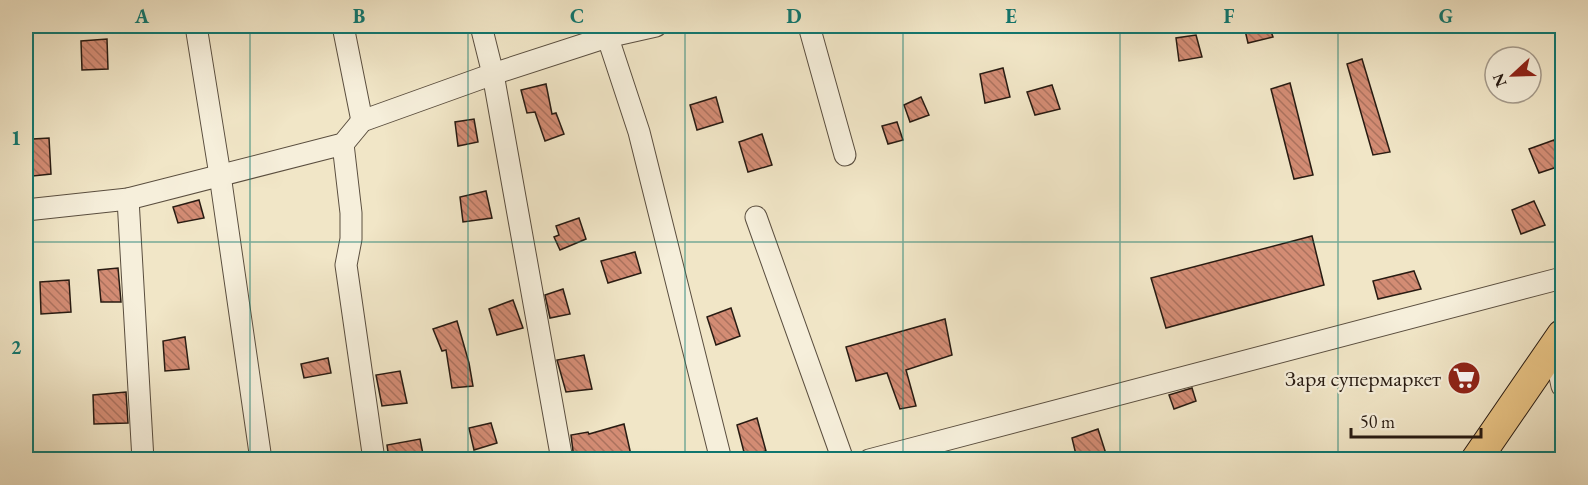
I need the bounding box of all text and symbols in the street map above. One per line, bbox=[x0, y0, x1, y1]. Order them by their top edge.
text: A bbox=[134, 3, 150, 29]
text: B bbox=[353, 3, 365, 29]
text: C bbox=[570, 3, 584, 29]
text: D bbox=[786, 3, 802, 29]
text: E bbox=[1005, 3, 1017, 29]
text: F bbox=[1224, 3, 1235, 29]
text: G bbox=[1439, 3, 1453, 29]
north arrow bbox=[1483, 45, 1543, 105]
text: N bbox=[1487, 70, 1512, 90]
text: 1 bbox=[11, 125, 21, 151]
text: 2 bbox=[11, 334, 22, 360]
supermarket icon: Заря супермаркет bbox=[1446, 360, 1482, 396]
place label: Заря супермаркет bbox=[1285, 364, 1441, 393]
scale bar bbox=[1351, 401, 1482, 439]
text: 50 m bbox=[1360, 410, 1395, 433]

